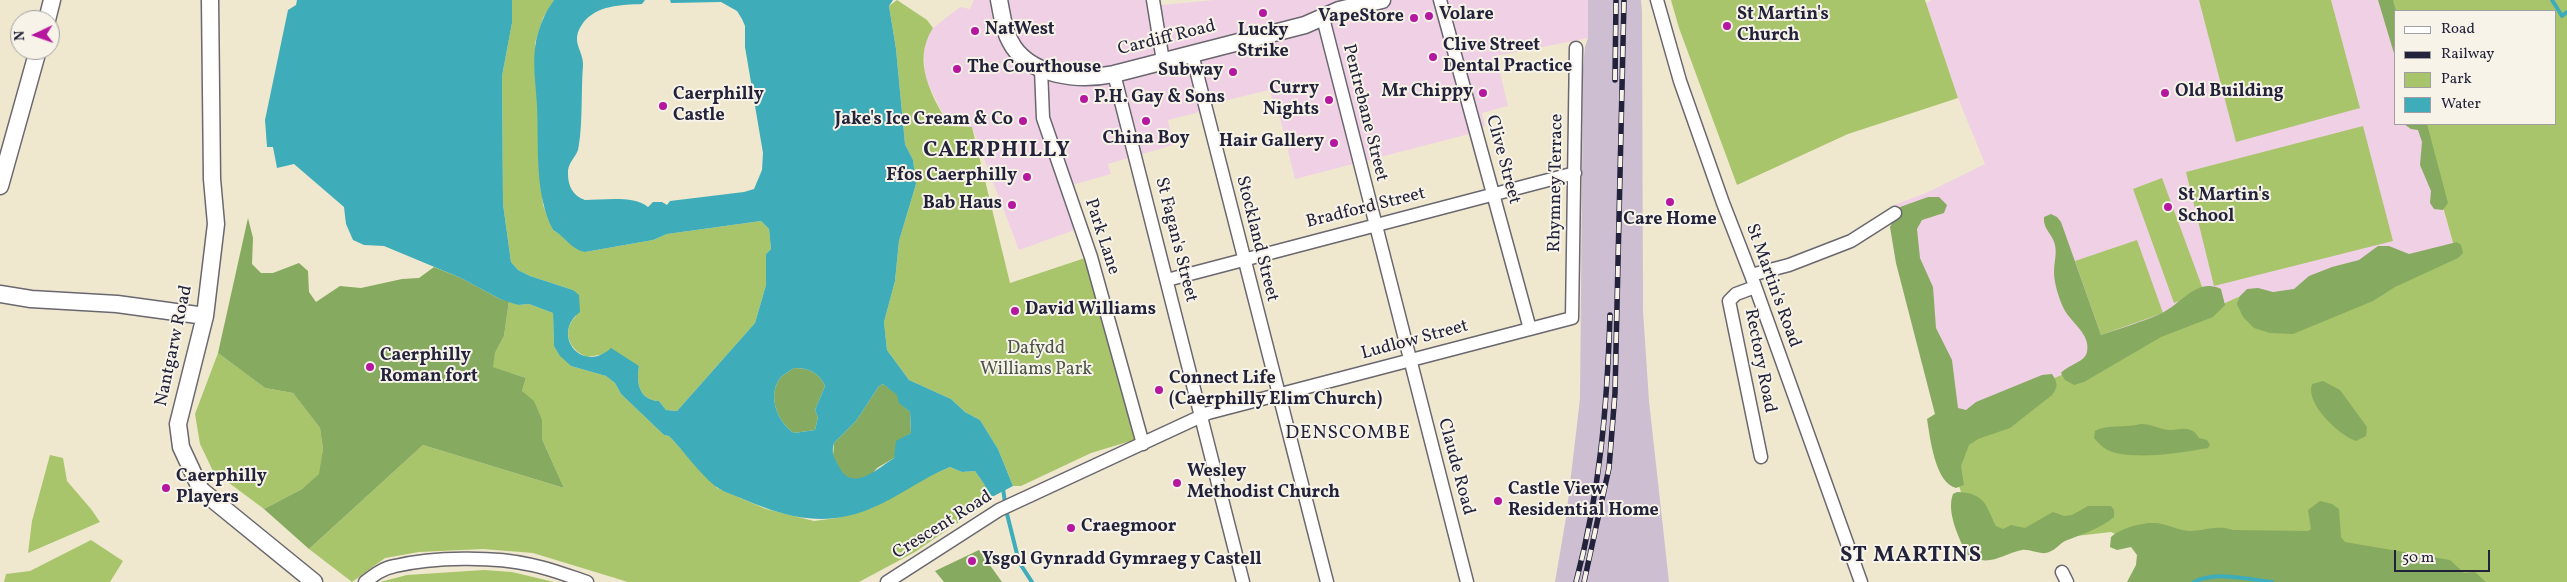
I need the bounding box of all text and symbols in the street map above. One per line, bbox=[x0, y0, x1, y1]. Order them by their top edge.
place label: Volare bbox=[1439, 5, 1494, 27]
place label: St Martin's Church bbox=[1737, 5, 1829, 48]
marker: Lucky Strike bbox=[1257, 7, 1269, 19]
place label: VapeStore bbox=[1318, 7, 1404, 29]
north arrow bbox=[10, 10, 60, 60]
marker: Volare bbox=[1423, 10, 1435, 22]
legend bbox=[2394, 10, 2557, 125]
marker: VapeStore bbox=[1408, 12, 1420, 24]
street label: Cardiff Road bbox=[1116, 16, 1218, 62]
text: Road bbox=[2441, 19, 2475, 40]
place label: NatWest bbox=[985, 20, 1055, 42]
marker: St Martin's Church bbox=[1721, 20, 1733, 32]
place label: Lucky Strike bbox=[1237, 21, 1289, 64]
marker: NatWest bbox=[969, 25, 981, 37]
text: N bbox=[11, 30, 30, 41]
place label: Clive Street Dental Practice bbox=[1443, 36, 1572, 78]
street label: Pentrebane Street bbox=[1337, 42, 1391, 184]
text: Railway bbox=[2441, 44, 2494, 65]
marker: Clive Street Dental Practice bbox=[1427, 51, 1439, 63]
place label: The Courthouse bbox=[967, 58, 1101, 80]
place label: Subway bbox=[1158, 61, 1223, 83]
marker: The Courthouse bbox=[951, 63, 963, 75]
marker: Subway bbox=[1227, 66, 1239, 78]
text: Park bbox=[2441, 69, 2472, 90]
place label: Curry Nights bbox=[1263, 79, 1319, 122]
place label: Mr Chippy bbox=[1381, 82, 1473, 104]
place label: Old Building bbox=[2175, 82, 2284, 104]
place label: Caerphilly Castle bbox=[673, 85, 764, 128]
marker: Mr Chippy bbox=[1477, 87, 1489, 99]
marker: Old Building bbox=[2159, 87, 2171, 99]
place label: P.H. Gay & Sons bbox=[1094, 88, 1225, 110]
marker: P.H. Gay & Sons bbox=[1078, 93, 1090, 105]
marker: Curry Nights bbox=[1323, 94, 1335, 106]
text: Water bbox=[2441, 94, 2481, 115]
marker: Caerphilly Castle bbox=[657, 100, 669, 112]
place label: Jake's Ice Cream & Co bbox=[835, 110, 1013, 132]
street label: Clive Street bbox=[1480, 113, 1524, 207]
street label: Rhymney Terrace bbox=[1545, 113, 1569, 253]
marker: Jake's Ice Cream & Co bbox=[1017, 115, 1029, 127]
marker: China Boy bbox=[1140, 115, 1152, 127]
place label: China Boy bbox=[1102, 129, 1190, 151]
place label: Hair Gallery bbox=[1219, 132, 1324, 154]
marker: Hair Gallery bbox=[1328, 137, 1340, 149]
district label: CAERPHILLY bbox=[922, 139, 1072, 165]
place label: Ffos Caerphilly bbox=[886, 166, 1017, 188]
marker: Ffos Caerphilly bbox=[1021, 171, 1033, 183]
street label: Stockland Street bbox=[1230, 174, 1282, 304]
street label: St Fagan's Street bbox=[1149, 175, 1201, 305]
street label: Bradford Street bbox=[1304, 184, 1428, 234]
place label: St Martin's School bbox=[2178, 186, 2270, 228]
place label: Bab Haus bbox=[923, 194, 1002, 216]
street label: Park Lane bbox=[1079, 196, 1123, 278]
marker: Care Home bbox=[1664, 196, 1676, 208]
marker: Bab Haus bbox=[1006, 199, 1018, 211]
marker: St Martin's School bbox=[2162, 201, 2174, 213]
place label: Care Home bbox=[1623, 210, 1717, 232]
street label: St Martin's Road bbox=[1740, 221, 1804, 351]
street label: Nantgarw Road bbox=[152, 283, 198, 409]
place label: David Williams bbox=[1025, 300, 1156, 322]
marker: David Williams bbox=[1009, 305, 1021, 317]
street label: Rectory Road bbox=[1738, 307, 1780, 415]
street label: Ludlow Street bbox=[1359, 316, 1471, 366]
park label: Dafydd Williams Park bbox=[980, 339, 1092, 382]
place label: Caerphilly Roman fort bbox=[380, 346, 478, 388]
marker: Caerphilly Roman fort bbox=[364, 361, 376, 373]
place label: Connect Life (Caerphilly Elim Church) bbox=[1169, 369, 1382, 412]
marker: Connect Life (Caerphilly Elim Church) bbox=[1153, 384, 1165, 396]
street label: Claude Road bbox=[1432, 416, 1478, 518]
district label: DENSCOMBE bbox=[1284, 424, 1412, 446]
place label: Wesley Methodist Church bbox=[1187, 462, 1340, 504]
place label: Caerphilly Players bbox=[176, 467, 267, 509]
marker: Wesley Methodist Church bbox=[1171, 477, 1183, 489]
place label: Castle View Residential Home bbox=[1508, 480, 1659, 522]
marker: Caerphilly Players bbox=[160, 482, 172, 494]
street label: Crescent Road bbox=[889, 487, 997, 565]
marker: Castle View Residential Home bbox=[1492, 495, 1504, 507]
place label: Craegmoor bbox=[1081, 517, 1176, 539]
marker: Craegmoor bbox=[1065, 522, 1077, 534]
scale bar bbox=[2397, 540, 2493, 572]
district label: ST MARTINS bbox=[1839, 544, 1983, 570]
text: 50 m bbox=[2402, 548, 2434, 569]
place label: Ysgol Gynradd Gymraeg y Castell bbox=[982, 550, 1262, 572]
marker: Ysgol Gynradd Gymraeg y Castell bbox=[966, 555, 978, 567]

